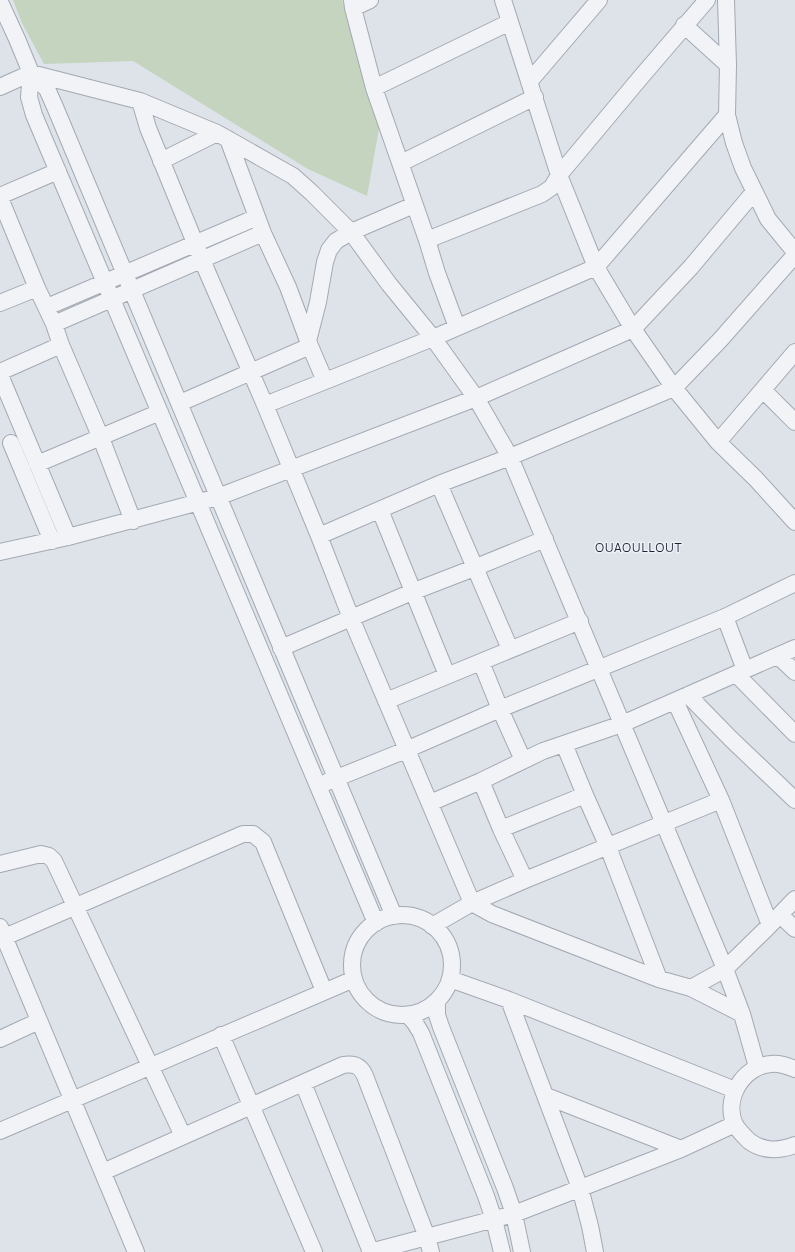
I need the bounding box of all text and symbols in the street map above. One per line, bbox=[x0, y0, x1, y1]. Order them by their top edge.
district label: OUAOULLOUT bbox=[595, 539, 683, 556]

